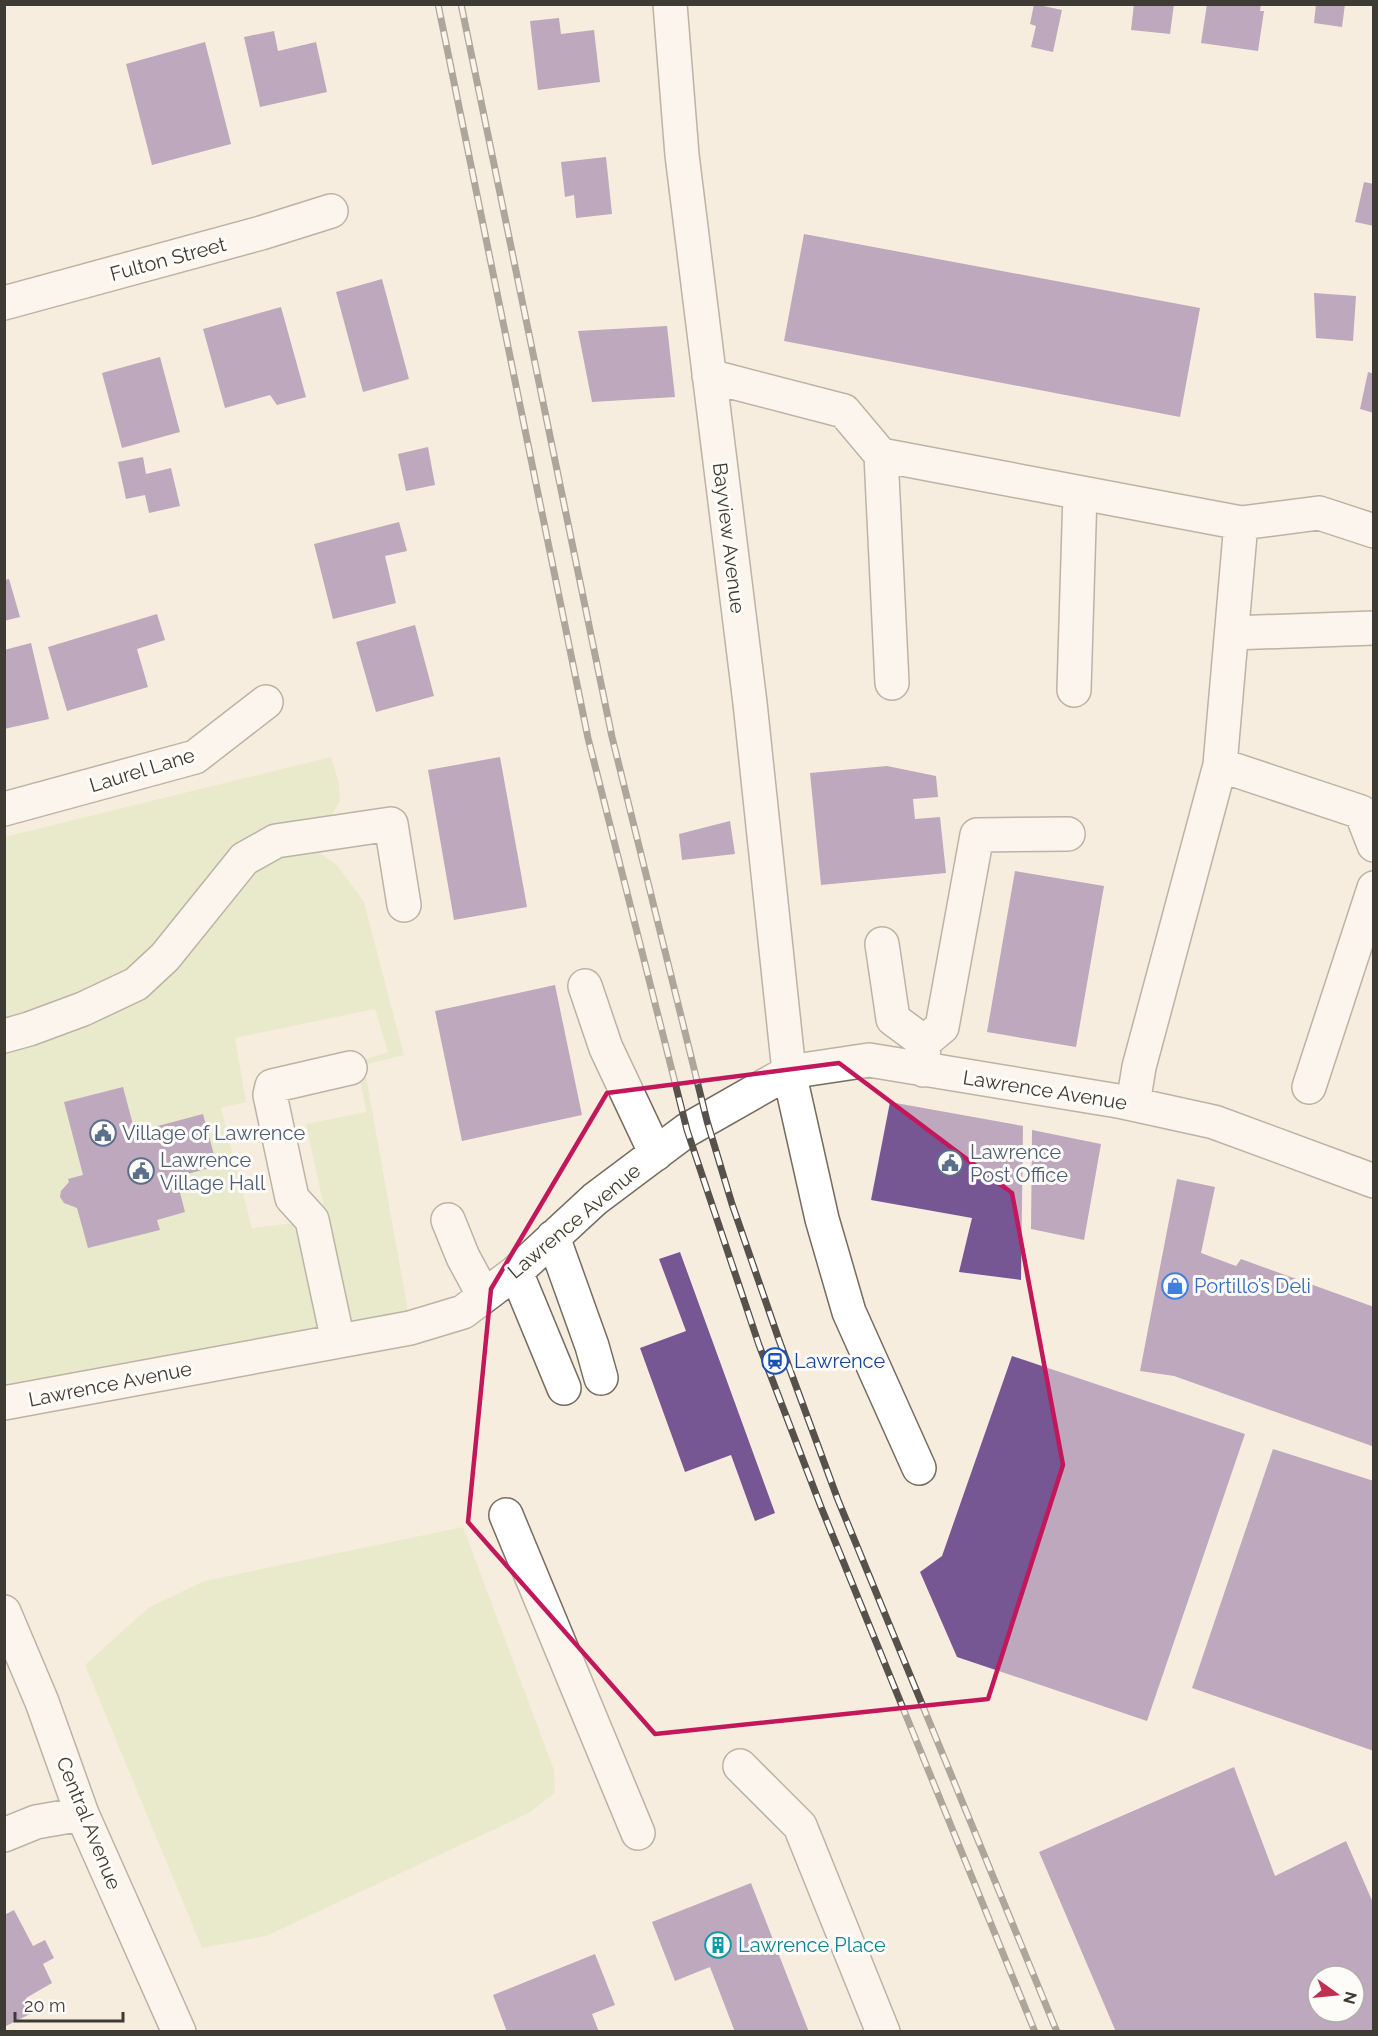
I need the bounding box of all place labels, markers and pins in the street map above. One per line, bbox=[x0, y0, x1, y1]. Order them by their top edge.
public building icon: Village of Lawrence bbox=[88, 1118, 118, 1148]
place label: Village of Lawrence bbox=[122, 1121, 305, 1145]
place label: Lawrence Post Office bbox=[970, 1140, 1068, 1187]
place label: Lawrence Village Hall bbox=[160, 1148, 266, 1195]
public building icon: Lawrence Post Office bbox=[935, 1148, 965, 1178]
public building icon: Lawrence Village Hall bbox=[126, 1156, 156, 1186]
shop icon: Portillo’s Deli bbox=[1160, 1271, 1190, 1301]
place label: Portillo’s Deli bbox=[1194, 1274, 1311, 1298]
station icon: Lawrence bbox=[760, 1346, 790, 1376]
place label: Lawrence bbox=[794, 1349, 885, 1373]
building icon: Lawrence Place bbox=[703, 1930, 733, 1960]
place label: Lawrence Place bbox=[738, 1933, 886, 1957]

